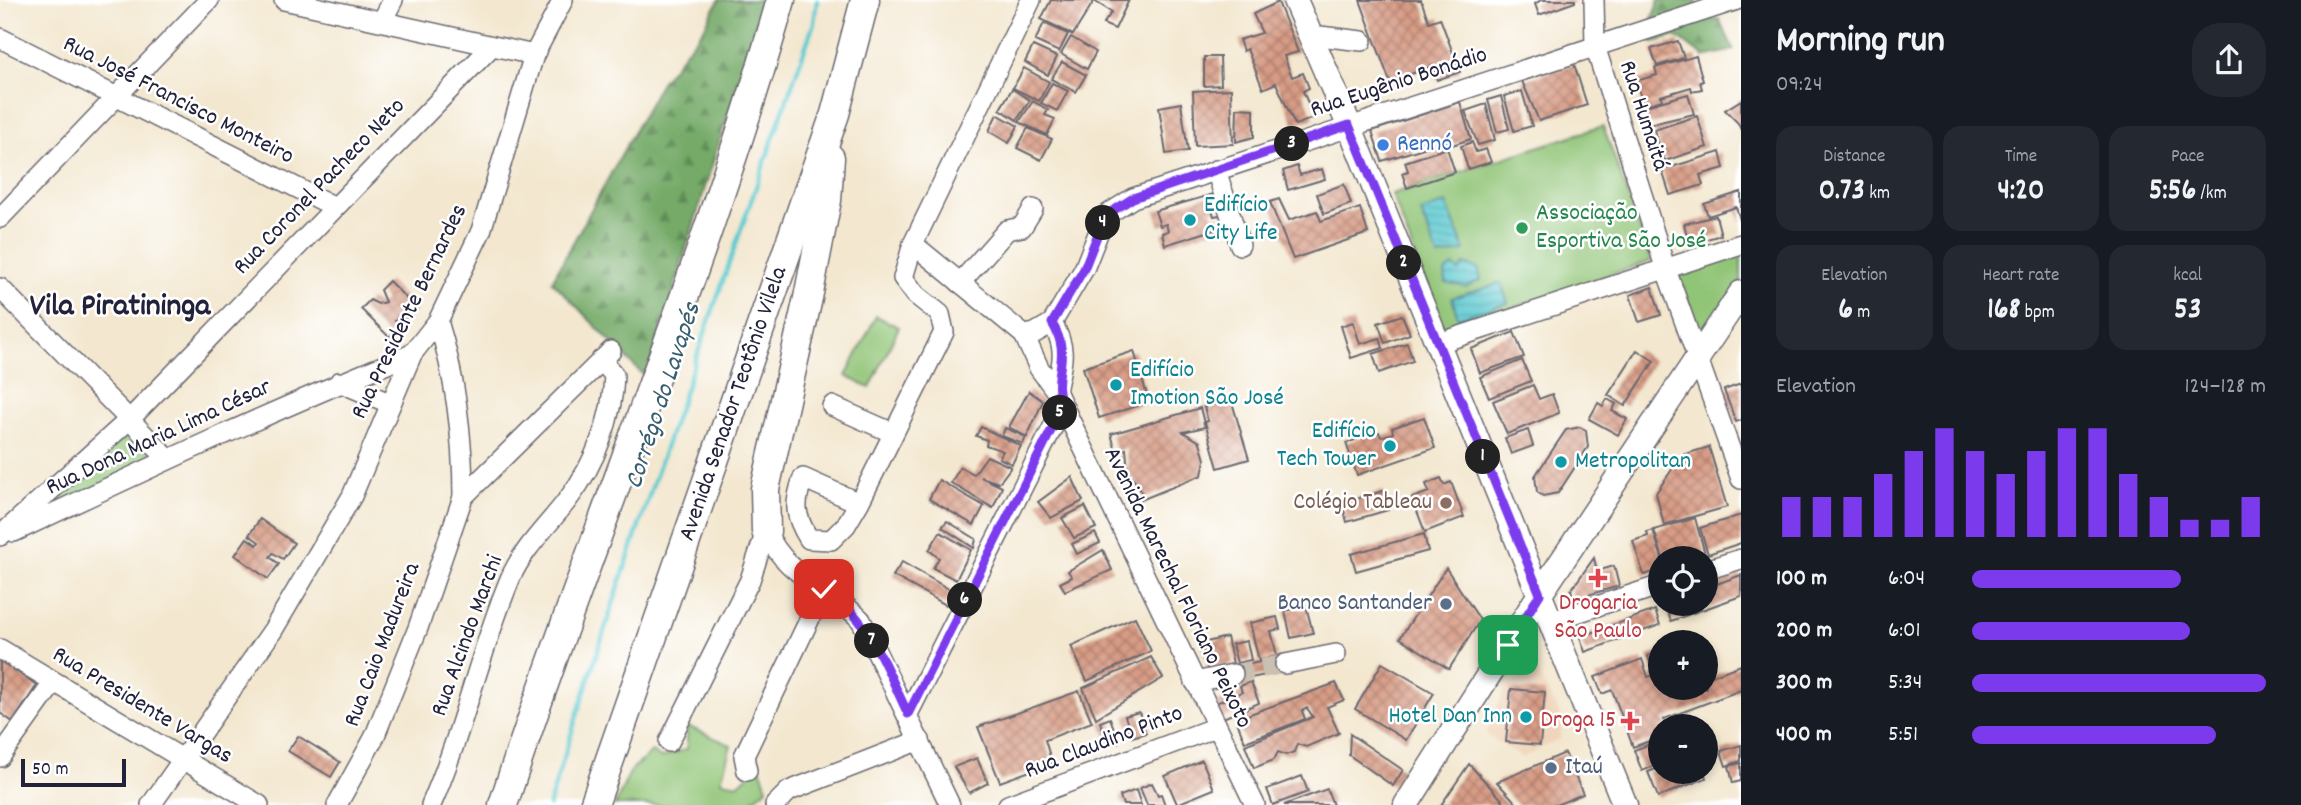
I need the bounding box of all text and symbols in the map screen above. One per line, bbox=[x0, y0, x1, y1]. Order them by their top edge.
text: Morning run bbox=[1776, 15, 1945, 70]
button: share bbox=[2192, 23, 2266, 97]
street label: Rua José Francisco Monteiro bbox=[57, 28, 299, 174]
street label: Rua Eugênio Bonádio bbox=[1306, 38, 1492, 128]
street label: Rua Humaitá bbox=[1609, 56, 1677, 176]
text: 09:24 bbox=[1776, 69, 1822, 102]
street label: Rua Coronel Pacheco Neto bbox=[226, 91, 414, 283]
pin: 3 bbox=[1274, 127, 1310, 162]
place label: Rennó bbox=[1397, 128, 1452, 162]
text: 3 bbox=[1287, 130, 1296, 157]
marker: Rennó bbox=[1375, 137, 1391, 153]
text: Distance bbox=[1823, 144, 1885, 171]
text: Time bbox=[2005, 144, 2037, 171]
text: Pace bbox=[2171, 144, 2204, 171]
text: 0.73 bbox=[1819, 171, 1865, 214]
text: 4:20 bbox=[1998, 171, 2044, 214]
text: 5:56 bbox=[2149, 171, 2196, 214]
text: km bbox=[1865, 181, 1890, 208]
text: /km bbox=[2196, 181, 2227, 208]
place label: Edifício City Life bbox=[1204, 189, 1278, 251]
place label: Associação Esportiva São José bbox=[1536, 197, 1706, 259]
street label: Rua Presidente Bernardes bbox=[343, 199, 477, 425]
pin: 4 bbox=[1086, 206, 1120, 241]
text: 4 bbox=[1099, 209, 1106, 236]
marker: Edifício City Life bbox=[1182, 212, 1198, 228]
marker: Associação Esportiva São José bbox=[1514, 220, 1530, 236]
pin: 2 bbox=[1386, 246, 1422, 280]
text: 2 bbox=[1399, 249, 1408, 276]
street label: Avenida Senador Teotônio Vilela bbox=[671, 262, 797, 546]
text: Elevation bbox=[1821, 263, 1887, 290]
text: Heart rate bbox=[1983, 263, 2059, 290]
text: kcal bbox=[2173, 263, 2202, 290]
district label: Vila Piratininga bbox=[30, 285, 211, 331]
text: 6 bbox=[1838, 290, 1853, 333]
text: 168 bbox=[1987, 290, 2020, 333]
text: 53 bbox=[2174, 290, 2201, 333]
water label: Corrégo do Lavapés bbox=[617, 297, 712, 494]
text: m bbox=[1853, 300, 1870, 327]
text: bpm bbox=[2020, 300, 2055, 327]
place label: Edifício Imotion São José bbox=[1130, 354, 1284, 416]
street label: Rua Dona Maria Lima César bbox=[41, 371, 277, 505]
text: Elevation bbox=[1776, 371, 1856, 404]
text: 124–128 m bbox=[2185, 371, 2266, 404]
marker: Edifício Imotion São José bbox=[1108, 377, 1124, 393]
pin: 5 bbox=[1042, 396, 1078, 430]
text: 5 bbox=[1055, 399, 1064, 426]
place label: Edifício Tech Tower bbox=[1277, 415, 1376, 477]
marker: Edifício Tech Tower bbox=[1382, 438, 1398, 454]
pin: 1 bbox=[1466, 440, 1500, 475]
street label: Avenida Marechal Floriano Peixoto bbox=[1094, 442, 1260, 734]
text: 1 bbox=[1480, 443, 1485, 470]
place label: Metropolitan bbox=[1575, 445, 1691, 479]
marker: Metropolitan bbox=[1553, 454, 1569, 470]
place label: Colégio Tableau bbox=[1293, 486, 1432, 520]
marker: Colégio Tableau bbox=[1438, 495, 1454, 511]
map controls bbox=[1648, 546, 1718, 784]
button: locate bbox=[1648, 546, 1718, 616]
street label: Rua Alcindo Marchi bbox=[423, 551, 513, 721]
street label: Rua Caio Madureira bbox=[336, 557, 430, 732]
pin bbox=[794, 559, 854, 619]
text: 100 m bbox=[1776, 563, 1827, 596]
text: 6:04 bbox=[1888, 563, 1925, 596]
icon: check bbox=[805, 570, 843, 608]
marker: Drogaria São Paulo bbox=[1590, 570, 1606, 586]
pin: 6 bbox=[948, 582, 982, 618]
text: 6 bbox=[960, 586, 969, 613]
place label: Banco Santander bbox=[1278, 587, 1432, 621]
place label: Drogaria São Paulo bbox=[1554, 587, 1642, 649]
marker: Banco Santander bbox=[1438, 596, 1454, 612]
pin bbox=[1478, 615, 1538, 675]
text: 200 m bbox=[1776, 615, 1832, 648]
text: 6:01 bbox=[1888, 615, 1921, 648]
pin: 7 bbox=[854, 624, 890, 658]
icon: arrive bbox=[1489, 626, 1527, 664]
text: 7 bbox=[868, 627, 875, 654]
button: + bbox=[1648, 630, 1718, 700]
street label: Rua Presidente Vargas bbox=[45, 639, 239, 773]
text: 300 m bbox=[1776, 667, 1832, 700]
text: 5:34 bbox=[1888, 667, 1922, 700]
street label: Rua Claudino Pinto bbox=[1020, 697, 1188, 789]
place label: Hotel Dan Inn bbox=[1389, 700, 1512, 734]
place label: Droga 15 bbox=[1540, 704, 1616, 738]
marker: Hotel Dan Inn bbox=[1518, 709, 1534, 725]
marker: Droga 15 bbox=[1622, 713, 1638, 729]
button: − bbox=[1648, 714, 1718, 784]
text: 400 m bbox=[1776, 719, 1832, 752]
text: 5:51 bbox=[1888, 719, 1918, 752]
place label: Itaú bbox=[1565, 751, 1603, 785]
scale bar bbox=[21, 756, 126, 788]
text: 50 m bbox=[32, 757, 69, 784]
marker: Itaú bbox=[1543, 760, 1559, 776]

